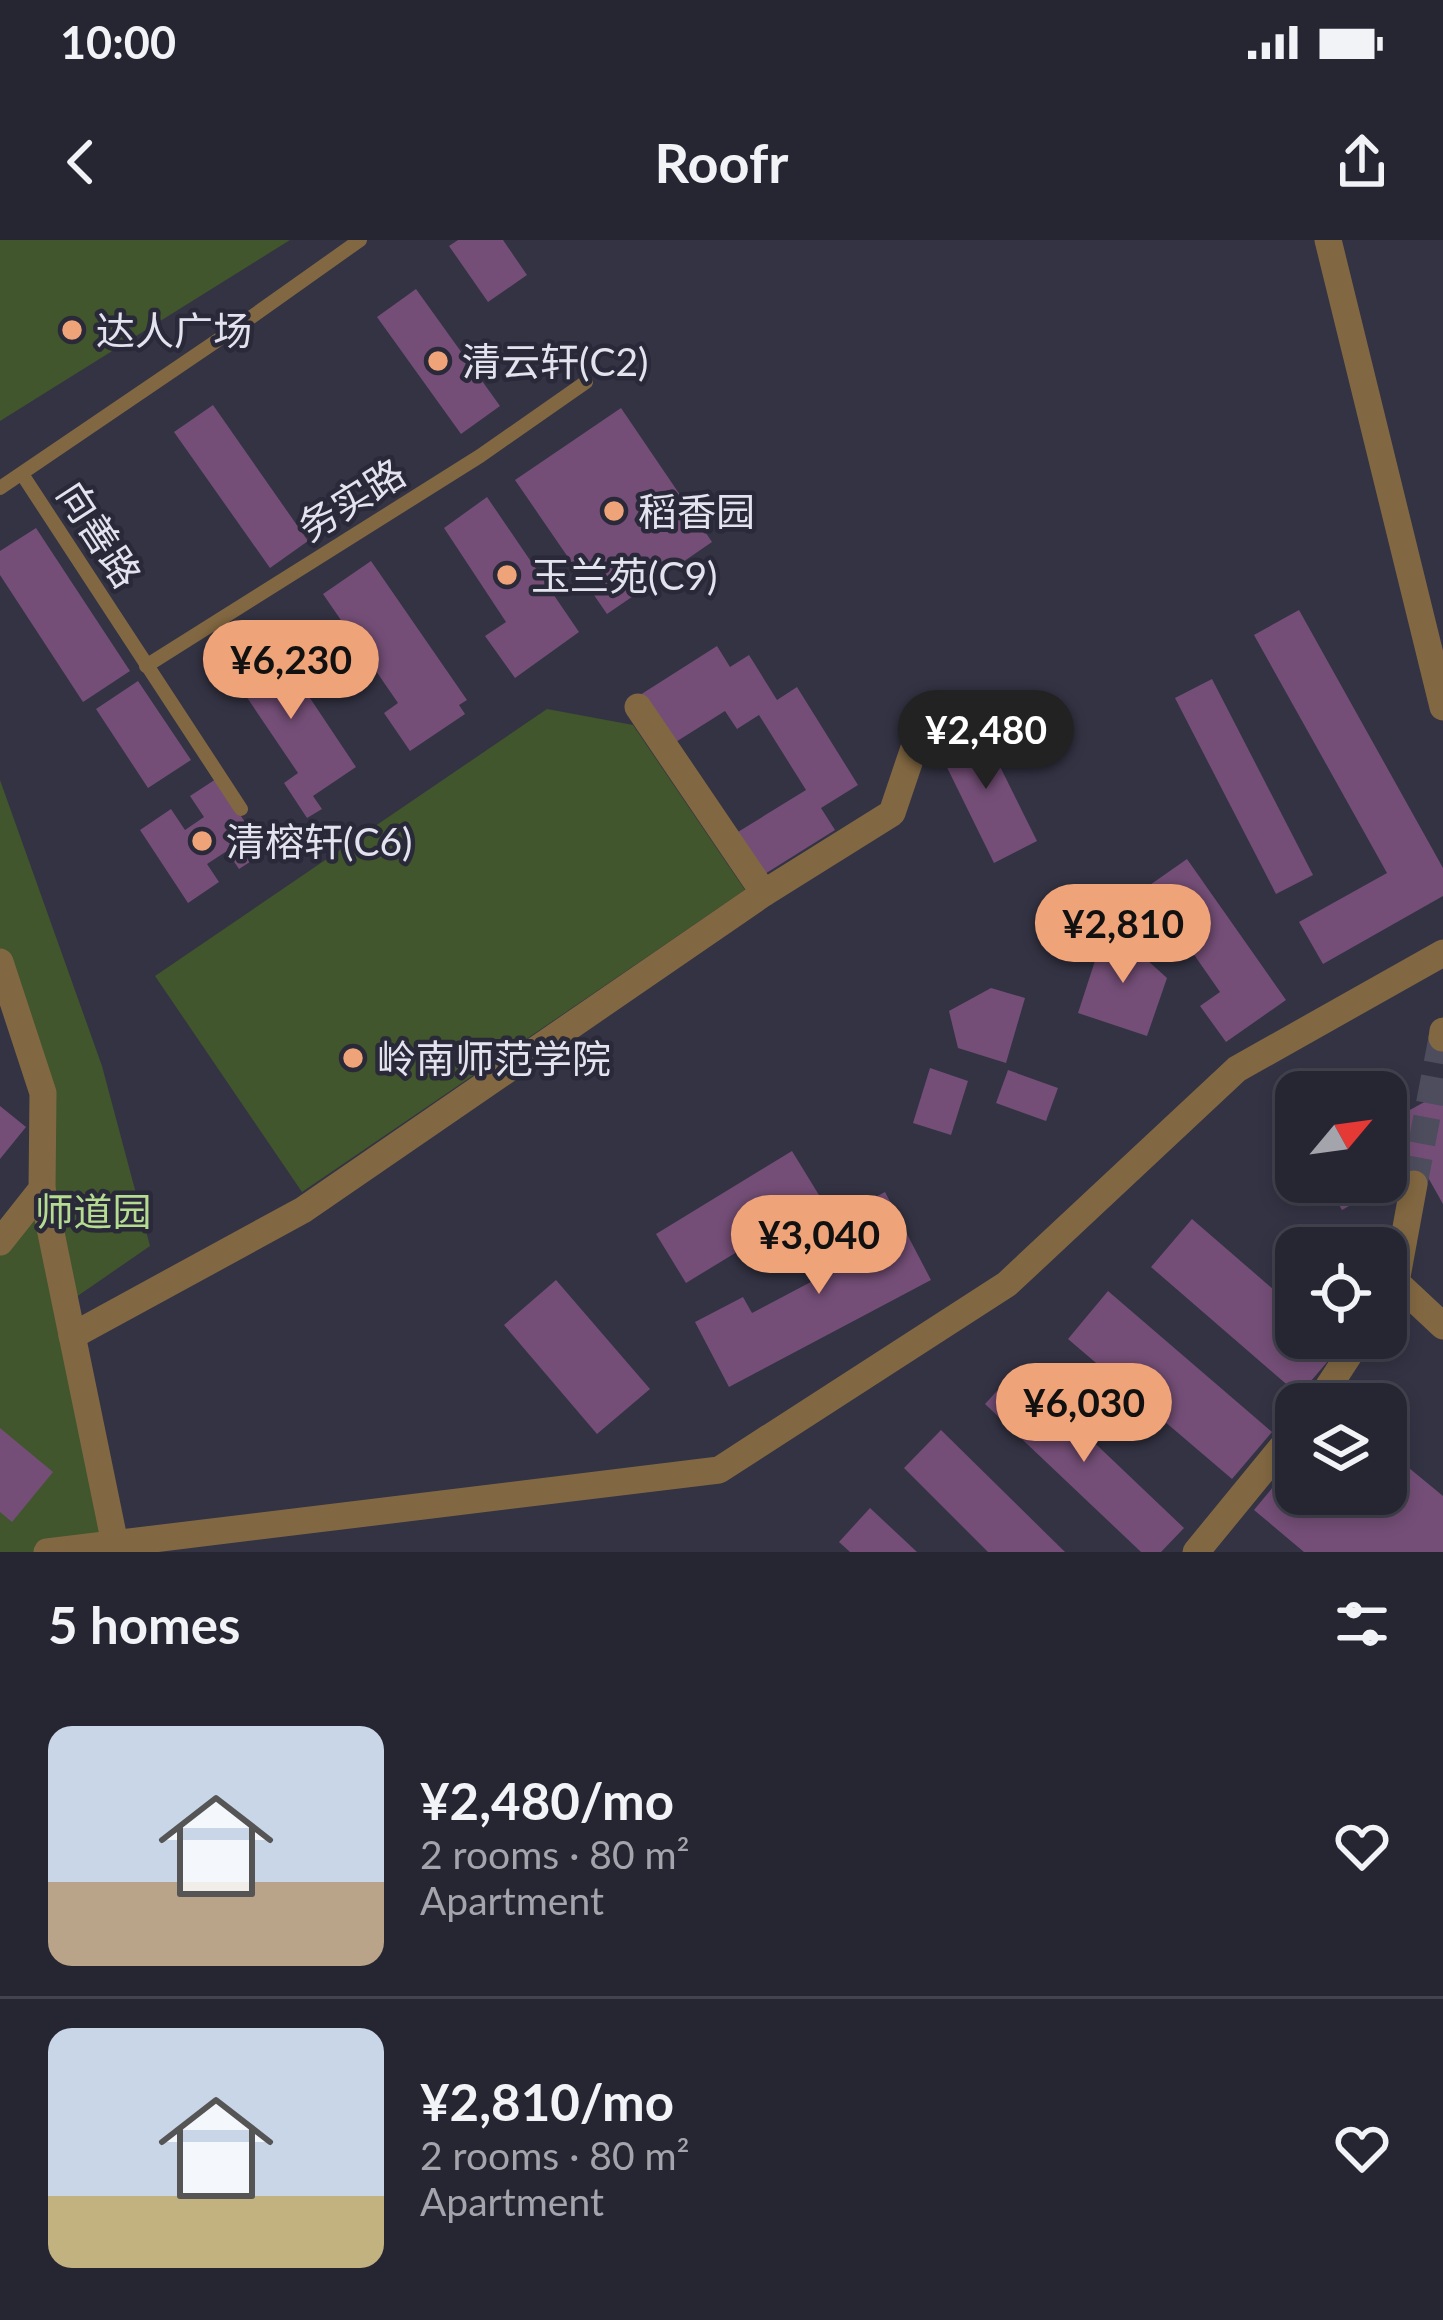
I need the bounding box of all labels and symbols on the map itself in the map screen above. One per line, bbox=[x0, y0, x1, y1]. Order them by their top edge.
place label: 达人广场 bbox=[96, 307, 252, 353]
marker: 达人广场 bbox=[59, 317, 85, 343]
place label: 清云轩(C2) bbox=[462, 338, 649, 384]
marker: 清云轩(C2) bbox=[425, 348, 451, 374]
street label: 务实路 bbox=[289, 448, 413, 550]
street label: 向善路 bbox=[49, 472, 151, 596]
place label: 稻香园 bbox=[638, 488, 755, 534]
marker: 稻香园 bbox=[601, 498, 627, 524]
place label: 玉兰苑(C9) bbox=[531, 552, 718, 598]
marker: 玉兰苑(C9) bbox=[494, 562, 520, 588]
pin: ¥6,230 bbox=[193, 620, 389, 722]
pin: ¥2,480 bbox=[888, 690, 1084, 792]
place label: 清榕轩(C6) bbox=[226, 818, 413, 864]
marker: 清榕轩(C6) bbox=[189, 828, 215, 854]
pin: ¥2,810 bbox=[1025, 884, 1221, 986]
place label: 岭南师范学院 bbox=[377, 1035, 611, 1081]
marker: 岭南师范学院 bbox=[340, 1045, 366, 1071]
north arrow bbox=[1275, 1071, 1407, 1203]
park label: 师道园 bbox=[34, 1188, 152, 1234]
pin: ¥3,040 bbox=[721, 1195, 917, 1297]
pin: ¥6,030 bbox=[986, 1363, 1182, 1465]

